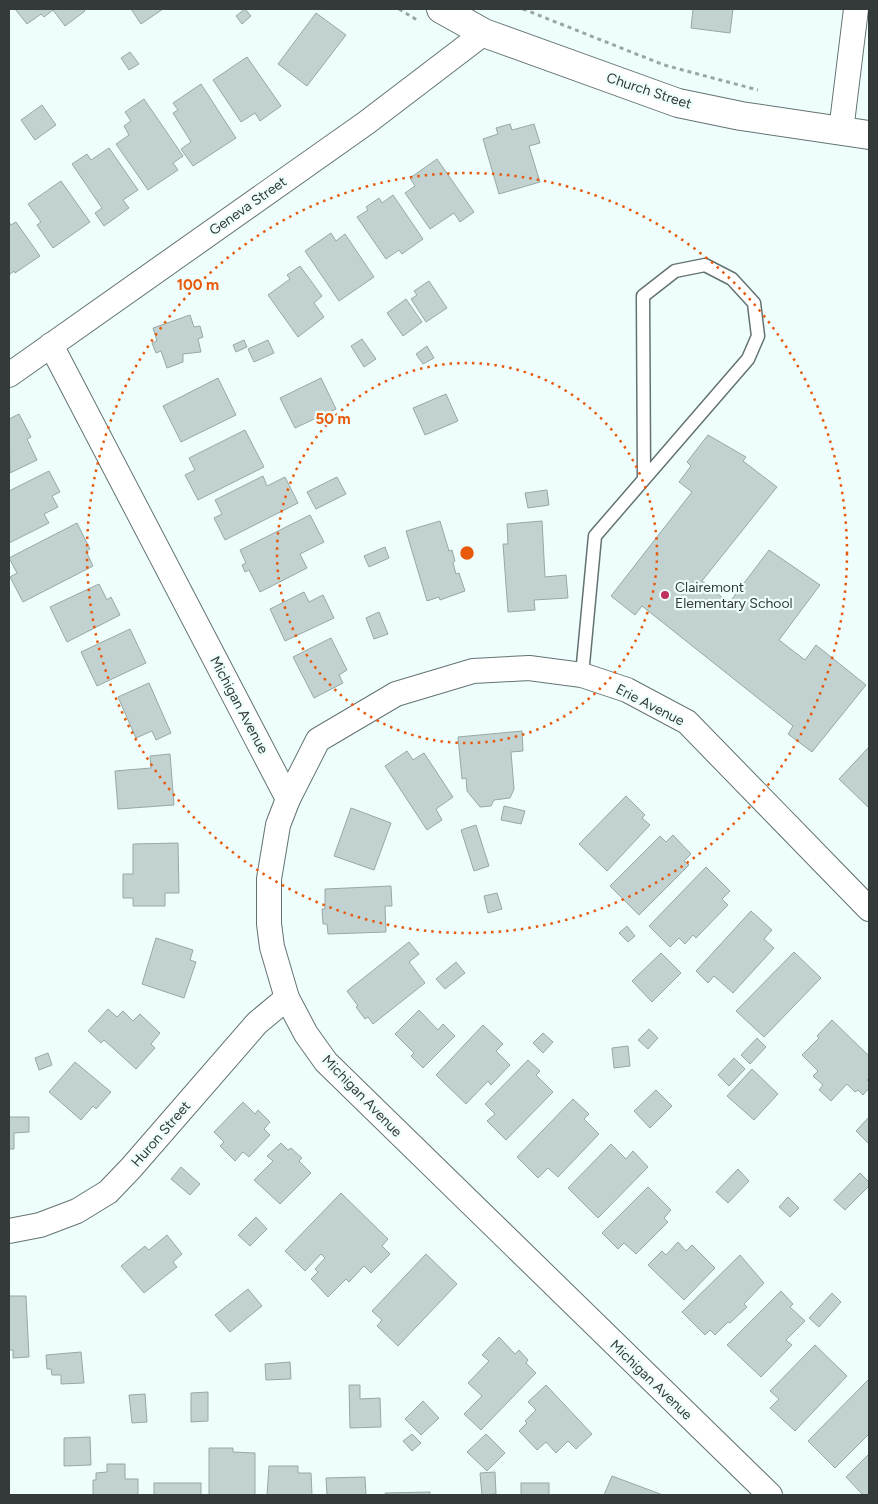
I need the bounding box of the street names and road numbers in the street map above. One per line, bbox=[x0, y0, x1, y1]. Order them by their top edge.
street label: Church Street bbox=[604, 69, 694, 113]
street label: Geneva Street bbox=[206, 173, 290, 239]
street label: Michigan Avenue bbox=[206, 653, 272, 757]
street label: Erie Avenue bbox=[613, 680, 687, 730]
street label: Michigan Avenue bbox=[318, 1051, 406, 1141]
street label: Huron Street bbox=[128, 1098, 194, 1170]
street label: Michigan Avenue bbox=[606, 1336, 696, 1424]

